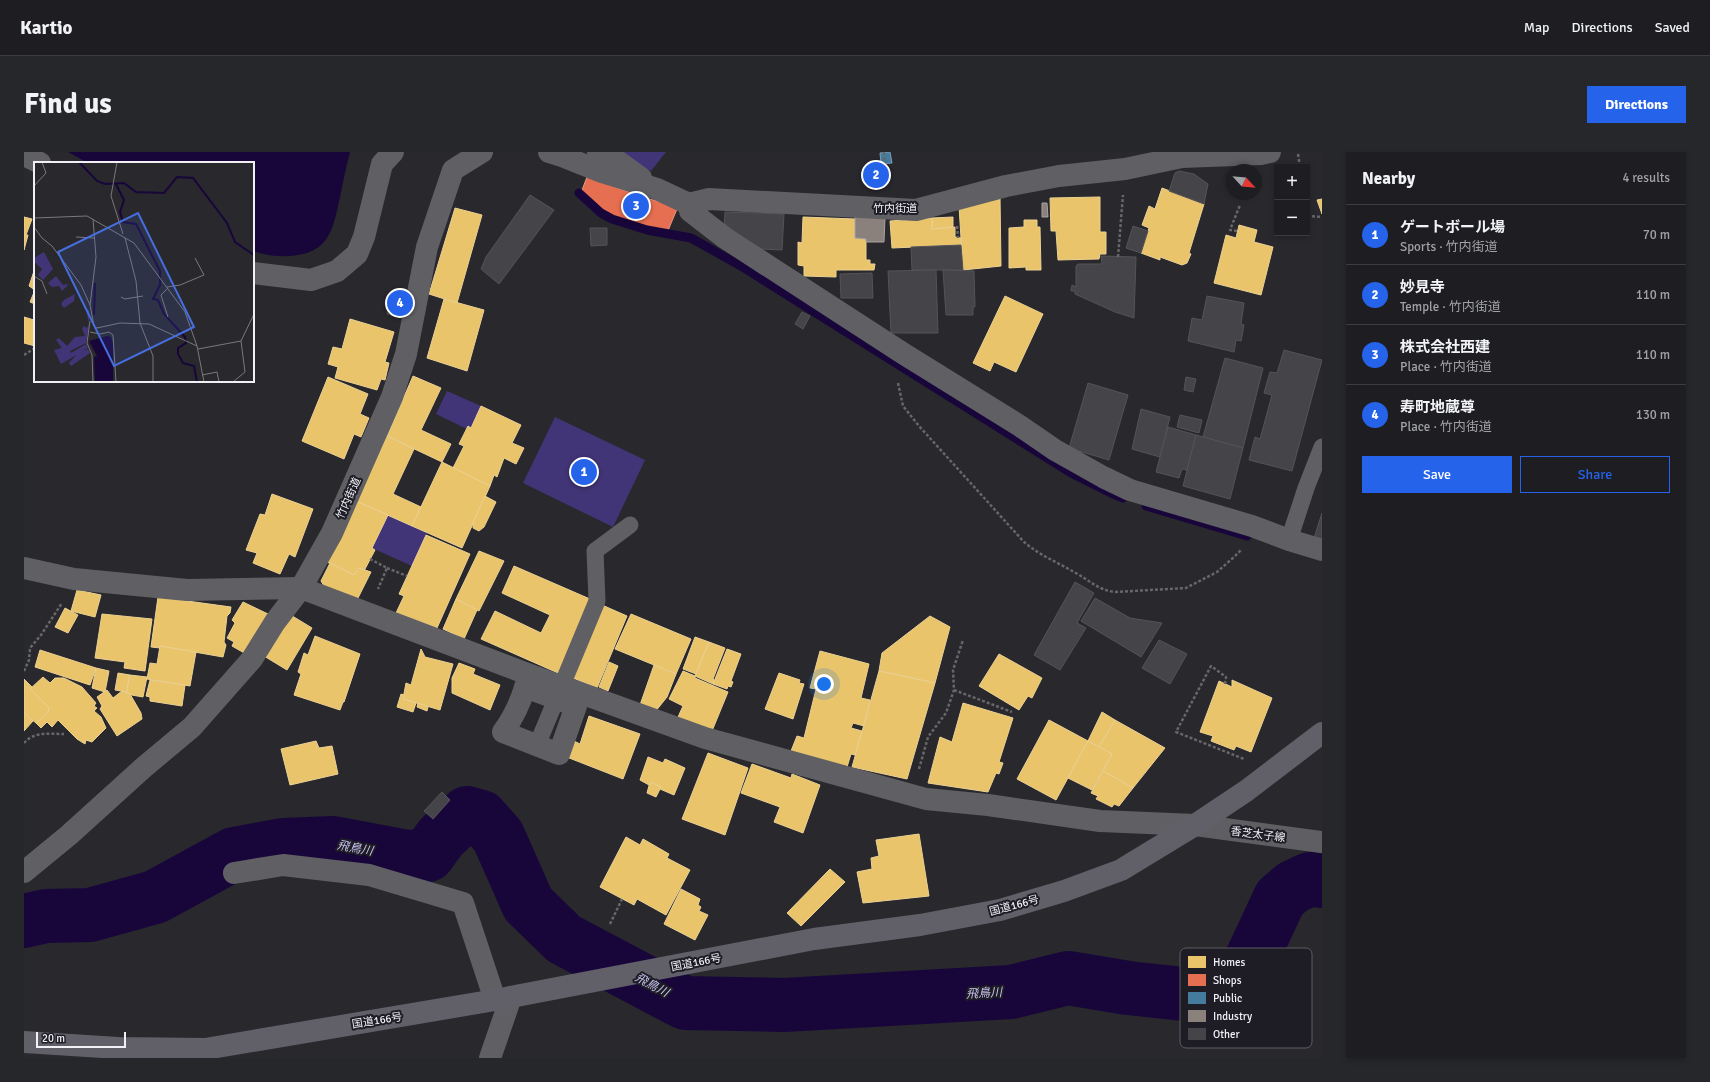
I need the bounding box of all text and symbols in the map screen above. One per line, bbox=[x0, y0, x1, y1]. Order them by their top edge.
text: Kartio bbox=[20, 16, 73, 40]
text: Map bbox=[1524, 19, 1550, 36]
text: Directions bbox=[1572, 19, 1633, 36]
text: Saved bbox=[1655, 19, 1690, 36]
button: Directions bbox=[1587, 86, 1686, 123]
text: Find us bbox=[24, 87, 112, 121]
pin: 2 bbox=[863, 160, 889, 190]
inset map bbox=[34, 162, 254, 382]
north arrow bbox=[1226, 164, 1262, 200]
map controls bbox=[1274, 164, 1310, 236]
button: + bbox=[1274, 164, 1310, 200]
text: Nearby bbox=[1362, 168, 1415, 189]
text: 4 results bbox=[1622, 170, 1670, 186]
pin: 3 bbox=[623, 191, 649, 221]
button: − bbox=[1274, 200, 1310, 236]
street label: 竹内街道 bbox=[873, 202, 917, 215]
text: ゲートボール場 bbox=[1400, 218, 1505, 236]
text: 1 bbox=[1371, 227, 1379, 243]
text: 70 m bbox=[1643, 227, 1670, 243]
text: Sports · 竹内街道 bbox=[1400, 239, 1498, 255]
text: 妙見寺 bbox=[1400, 278, 1445, 296]
text: 2 bbox=[1371, 287, 1379, 303]
text: 110 m bbox=[1636, 287, 1670, 303]
pin: 4 bbox=[387, 288, 413, 318]
text: Temple · 竹内街道 bbox=[1400, 299, 1501, 315]
text: 株式会社西建 bbox=[1400, 338, 1490, 356]
text: 3 bbox=[1371, 347, 1379, 363]
text: 110 m bbox=[1636, 347, 1670, 363]
text: Place · 竹内街道 bbox=[1400, 359, 1492, 375]
text: 寿町地蔵尊 bbox=[1400, 398, 1475, 416]
text: 4 bbox=[1371, 407, 1379, 423]
text: 130 m bbox=[1636, 407, 1670, 423]
text: Place · 竹内街道 bbox=[1400, 419, 1492, 435]
button: Save bbox=[1362, 456, 1512, 493]
button: Share bbox=[1520, 456, 1670, 493]
pin: 1 bbox=[571, 457, 597, 487]
street label: 竹内街道 bbox=[334, 475, 363, 521]
your location bbox=[814, 674, 834, 694]
street label: 香芝太子線 bbox=[1230, 825, 1286, 844]
water label: 飛鳥川 bbox=[336, 838, 376, 859]
street label: 国道166号 bbox=[988, 893, 1040, 918]
legend bbox=[1180, 948, 1312, 1048]
street label: 国道166号 bbox=[670, 951, 722, 974]
text: Homes bbox=[1213, 956, 1245, 969]
water label: 飛鳥川 bbox=[632, 970, 673, 1001]
text: Shops bbox=[1213, 974, 1242, 987]
water label: 飛鳥川 bbox=[966, 985, 1004, 1002]
text: Public bbox=[1213, 992, 1242, 1005]
street label: 国道166号 bbox=[351, 1010, 403, 1031]
text: Industry bbox=[1213, 1010, 1253, 1023]
text: Other bbox=[1213, 1028, 1240, 1041]
scale bar bbox=[36, 1030, 126, 1049]
text: 20 m bbox=[42, 1032, 65, 1045]

